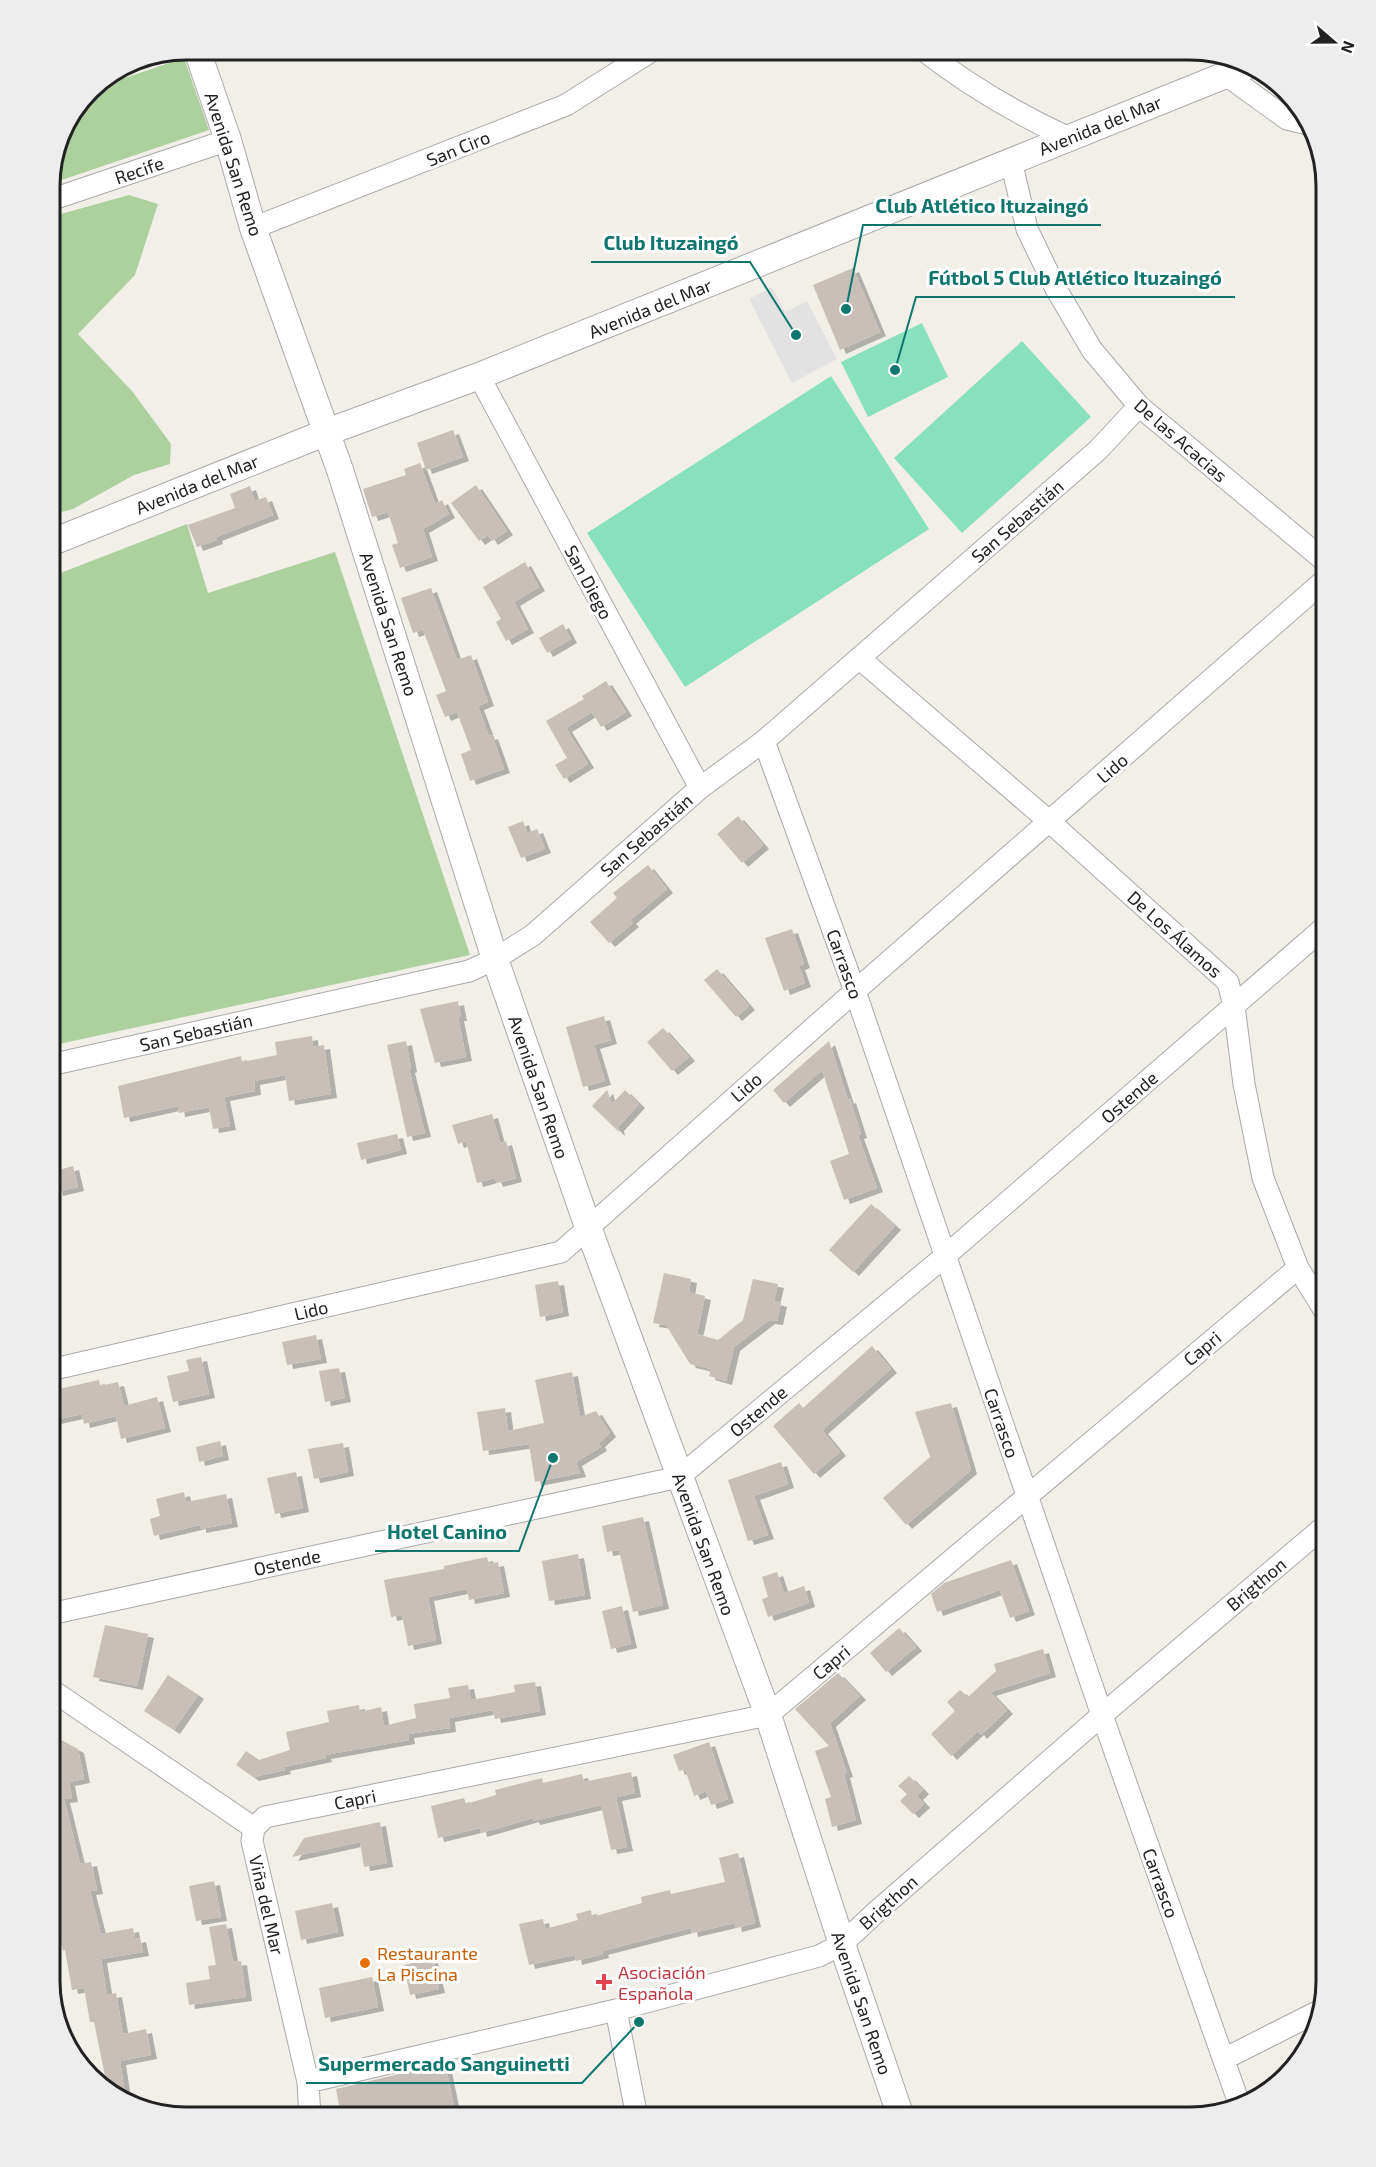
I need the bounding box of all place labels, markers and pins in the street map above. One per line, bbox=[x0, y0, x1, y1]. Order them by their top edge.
callout: Club Atlético Ituzaingó bbox=[863, 187, 1101, 225]
callout: Club Ituzaingó bbox=[591, 224, 750, 262]
callout: Fútbol 5 Club Atlético Ituzaingó bbox=[916, 259, 1235, 297]
callout: Hotel Canino bbox=[375, 1513, 519, 1551]
place label: Restaurante La Piscina bbox=[377, 1942, 478, 1985]
marker: Restaurante La Piscina bbox=[358, 1956, 372, 1970]
place label: Asociación Española bbox=[618, 1961, 706, 2004]
marker: Asociación Española bbox=[595, 1973, 613, 1991]
callout: Supermercado Sanguinetti bbox=[306, 2045, 582, 2083]

